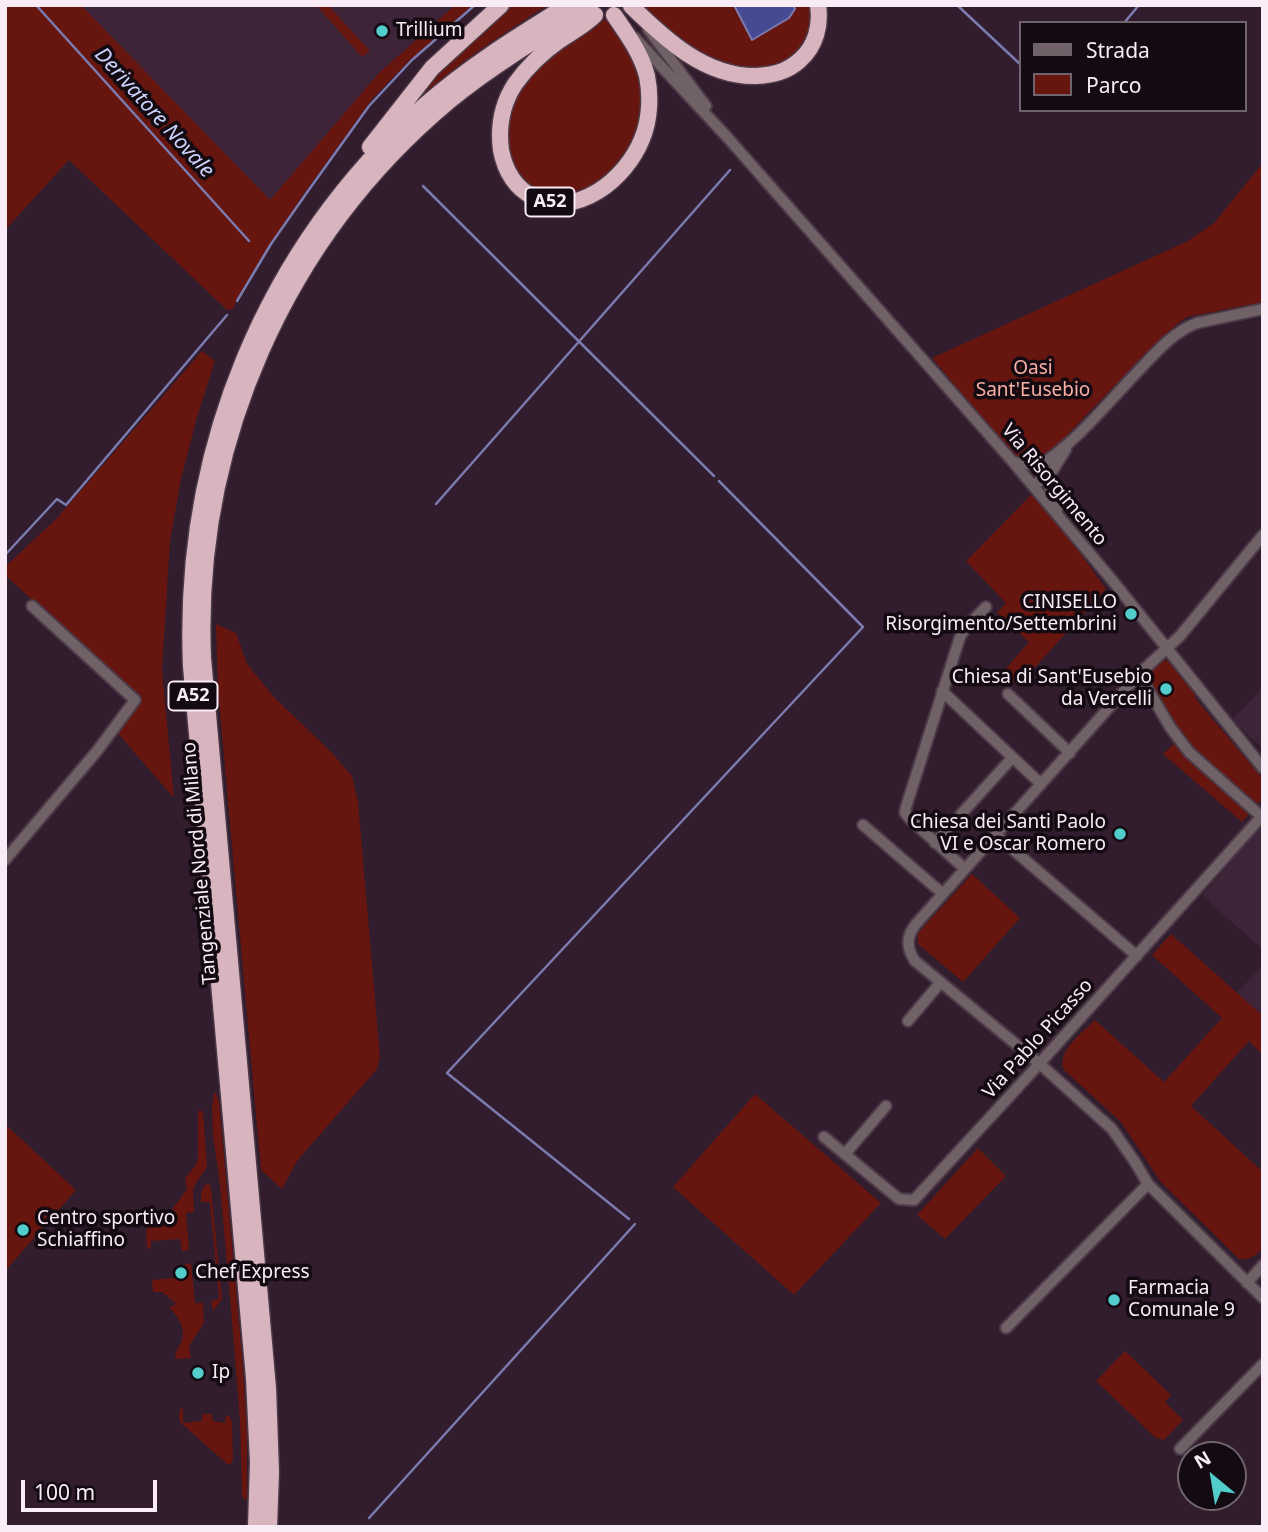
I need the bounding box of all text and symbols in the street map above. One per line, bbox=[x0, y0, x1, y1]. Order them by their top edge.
place label: Trillium bbox=[396, 20, 463, 42]
legend bbox=[1020, 21, 1247, 112]
marker: Trillium bbox=[374, 23, 390, 39]
text: Strada bbox=[1086, 36, 1150, 64]
water label: Derivatore Novale bbox=[89, 43, 219, 183]
text: Parco bbox=[1086, 71, 1142, 99]
road number: A52 bbox=[526, 188, 574, 216]
park label: Oasi Sant'Eusebio bbox=[976, 358, 1090, 402]
street label: Via Risorgimento bbox=[996, 419, 1112, 551]
place label: CINISELLO Risorgimento/Settembrini bbox=[885, 592, 1117, 636]
marker: CINISELLO Risorgimento/Settembrini bbox=[1123, 606, 1139, 622]
place label: Chiesa di Sant'Eusebio da Vercelli bbox=[952, 667, 1152, 711]
marker: Chiesa di Sant'Eusebio da Vercelli bbox=[1158, 681, 1174, 697]
road number: A52 bbox=[168, 682, 218, 710]
street label: Tangenziale Nord di Milano bbox=[178, 741, 222, 985]
place label: Chiesa dei Santi Paolo VI e Oscar Romero bbox=[910, 812, 1106, 856]
marker: Chiesa dei Santi Paolo VI e Oscar Romero bbox=[1112, 826, 1128, 842]
street label: Via Pablo Picasso bbox=[978, 975, 1098, 1103]
place label: Centro sportivo Schiaffino bbox=[37, 1208, 175, 1252]
marker: Centro sportivo Schiaffino bbox=[15, 1222, 31, 1238]
place label: Chef Express bbox=[195, 1262, 310, 1284]
marker: Chef Express bbox=[173, 1265, 189, 1281]
place label: Farmacia Comunale 9 bbox=[1128, 1278, 1235, 1322]
marker: Farmacia Comunale 9 bbox=[1106, 1292, 1122, 1308]
place label: Ip bbox=[212, 1362, 230, 1384]
marker: Ip bbox=[190, 1365, 206, 1381]
north arrow bbox=[1177, 1441, 1247, 1511]
text: N bbox=[1189, 1444, 1216, 1475]
scale bar bbox=[24, 1466, 161, 1510]
text: 100 m bbox=[34, 1478, 95, 1506]

